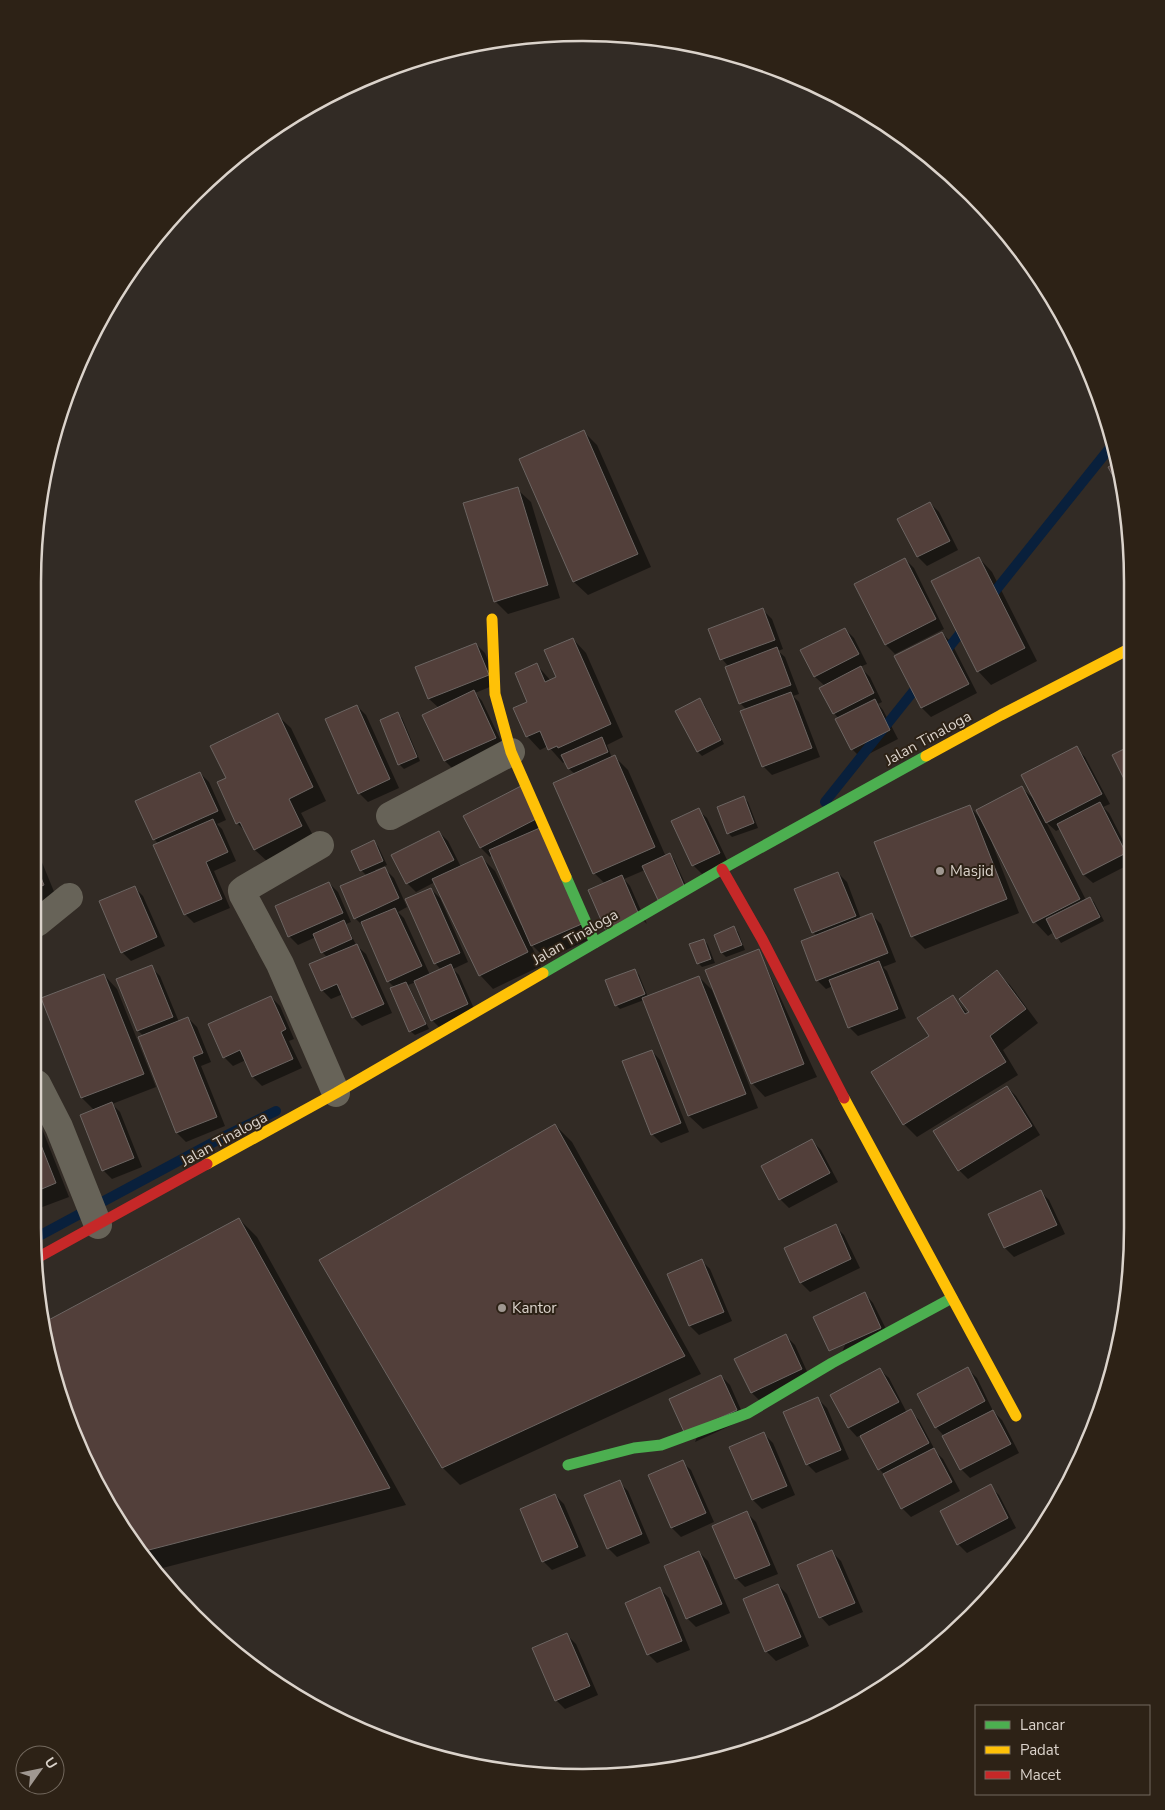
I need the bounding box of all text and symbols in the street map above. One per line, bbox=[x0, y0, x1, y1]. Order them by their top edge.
street label: Jalan Tinaloga bbox=[880, 706, 975, 771]
place label: Masjid bbox=[950, 861, 994, 881]
marker: Masjid bbox=[934, 865, 946, 877]
street label: Jalan Tinaloga bbox=[528, 904, 622, 970]
street label: Jalan Tinaloga bbox=[176, 1107, 271, 1172]
place label: Kantor bbox=[512, 1298, 557, 1318]
marker: Kantor bbox=[496, 1302, 508, 1314]
legend bbox=[975, 1705, 1150, 1795]
text: Lancar bbox=[1020, 1715, 1065, 1735]
text: Padat bbox=[1020, 1740, 1060, 1760]
north arrow bbox=[15, 1745, 65, 1795]
text: U bbox=[40, 1754, 61, 1773]
text: Macet bbox=[1020, 1765, 1062, 1785]

